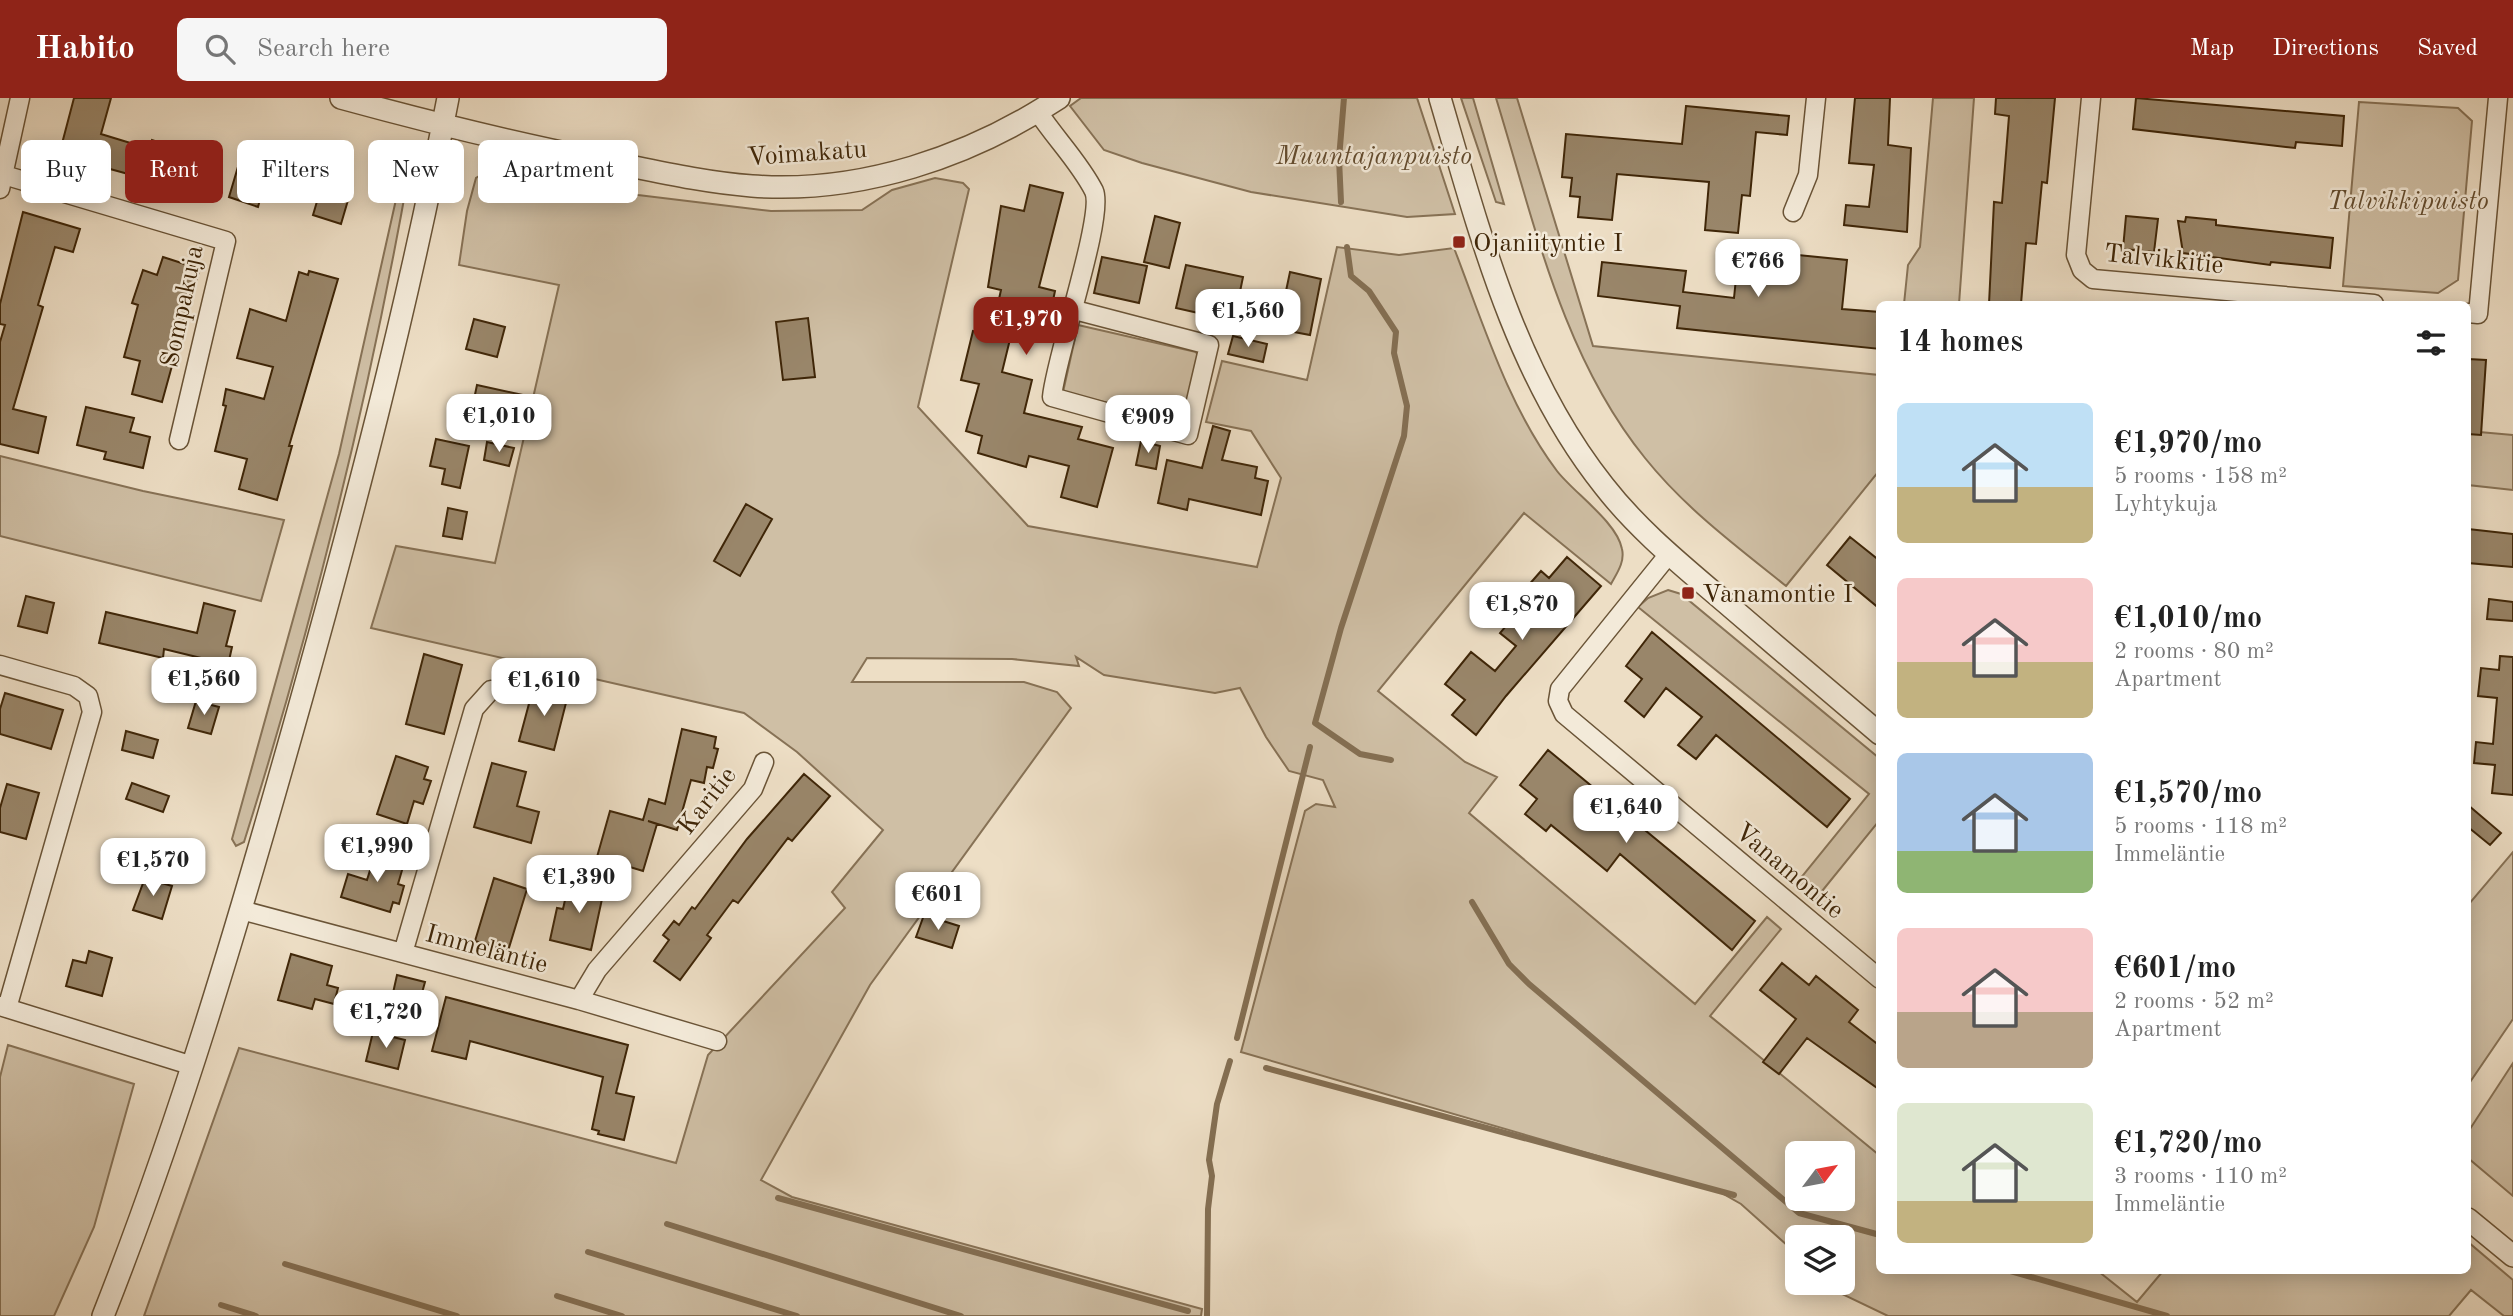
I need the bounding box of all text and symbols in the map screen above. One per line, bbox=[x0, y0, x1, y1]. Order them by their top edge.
search box bbox=[177, 18, 667, 81]
icon: search bbox=[201, 30, 239, 68]
text: Habito bbox=[35, 33, 135, 66]
text: Search here bbox=[257, 36, 390, 62]
text: Map bbox=[2190, 37, 2234, 61]
text: Directions bbox=[2272, 37, 2379, 61]
text: Saved bbox=[2417, 37, 2478, 61]
street label: Voimakatu bbox=[746, 137, 868, 171]
chip: Buy bbox=[21, 140, 111, 203]
chip: Rent bbox=[125, 140, 223, 203]
chip: Filters bbox=[237, 140, 354, 203]
chip: New bbox=[368, 140, 464, 203]
chip: Apartment bbox=[478, 140, 638, 203]
park label: Muuntajanpuisto bbox=[1275, 144, 1472, 170]
park label: Talvikkipuisto bbox=[2327, 189, 2489, 215]
place label: Ojaniityntie I bbox=[1473, 231, 1623, 257]
marker: Ojaniityntie I bbox=[1451, 234, 1467, 250]
pin: €766 bbox=[1717, 240, 1799, 299]
street label: Talvikkitie bbox=[2103, 241, 2225, 279]
street label: Sompakuja bbox=[157, 243, 209, 370]
text: €766 bbox=[1731, 250, 1785, 273]
pin: €1,560 bbox=[1191, 289, 1305, 349]
pin: €1,970 bbox=[969, 298, 1083, 357]
text: €1,560 bbox=[1211, 300, 1285, 323]
text: €1,970 bbox=[989, 308, 1063, 331]
icon: filters bbox=[2412, 324, 2450, 362]
text: 14 homes bbox=[1897, 328, 2023, 358]
pin: €1,010 bbox=[442, 394, 556, 454]
pin: €909 bbox=[1107, 396, 1189, 455]
text: €1,010 bbox=[462, 405, 536, 428]
text: €909 bbox=[1121, 406, 1175, 429]
text: €1,970/mo bbox=[2114, 429, 2262, 459]
icon: home bbox=[1953, 431, 2037, 515]
text: 5 rooms · 158 m² bbox=[2114, 465, 2287, 488]
text: Lyhtykuja bbox=[2114, 493, 2217, 516]
pin: €1,870 bbox=[1465, 582, 1579, 642]
place label: Vanamontie I bbox=[1702, 582, 1853, 608]
marker: Vanamontie I bbox=[1680, 585, 1696, 601]
text: €1,870 bbox=[1485, 593, 1559, 616]
text: €1,010/mo bbox=[2114, 604, 2262, 634]
icon: home bbox=[1953, 606, 2037, 690]
text: 2 rooms · 80 m² bbox=[2114, 640, 2274, 663]
pin: €1,560 bbox=[147, 658, 261, 717]
pin: €1,610 bbox=[487, 658, 601, 718]
text: €1,560 bbox=[167, 668, 241, 691]
text: Apartment bbox=[2114, 668, 2222, 691]
text: €1,610 bbox=[507, 669, 581, 692]
street label: Karitie bbox=[673, 762, 742, 840]
text: €1,570/mo bbox=[2114, 779, 2262, 809]
icon: home bbox=[1953, 781, 2037, 865]
pin: €1,640 bbox=[1569, 786, 1683, 845]
text: €1,640 bbox=[1589, 796, 1663, 819]
text: 5 rooms · 118 m² bbox=[2114, 815, 2287, 838]
street label: Vanamontie bbox=[1729, 819, 1848, 924]
pin: €1,990 bbox=[320, 824, 434, 884]
text: €1,990 bbox=[340, 835, 414, 858]
pin: €1,570 bbox=[96, 838, 210, 898]
text: Immeläntie bbox=[2114, 843, 2225, 866]
text: €1,570 bbox=[116, 849, 190, 872]
pin: €1,390 bbox=[522, 856, 636, 915]
text: €1,390 bbox=[542, 866, 616, 889]
pin: €601 bbox=[897, 872, 979, 932]
text: €601 bbox=[911, 883, 965, 906]
street label: Immeläntie bbox=[423, 921, 550, 979]
text: €601/mo bbox=[2114, 954, 2236, 984]
icon: home bbox=[1953, 956, 2037, 1040]
pin: €1,720 bbox=[329, 990, 443, 1050]
text: 2 rooms · 52 m² bbox=[2114, 990, 2274, 1013]
text: €1,720 bbox=[349, 1001, 423, 1024]
text: Apartment bbox=[2114, 1018, 2222, 1041]
text: €1,720/mo bbox=[2114, 1129, 2262, 1159]
icon: home bbox=[1953, 1131, 2037, 1215]
north arrow bbox=[1785, 1141, 1855, 1211]
map controls bbox=[1785, 1141, 1855, 1295]
text: 3 rooms · 110 m² bbox=[2114, 1165, 2287, 1188]
text: Immeläntie bbox=[2114, 1193, 2225, 1216]
button: layers bbox=[1785, 1225, 1855, 1295]

